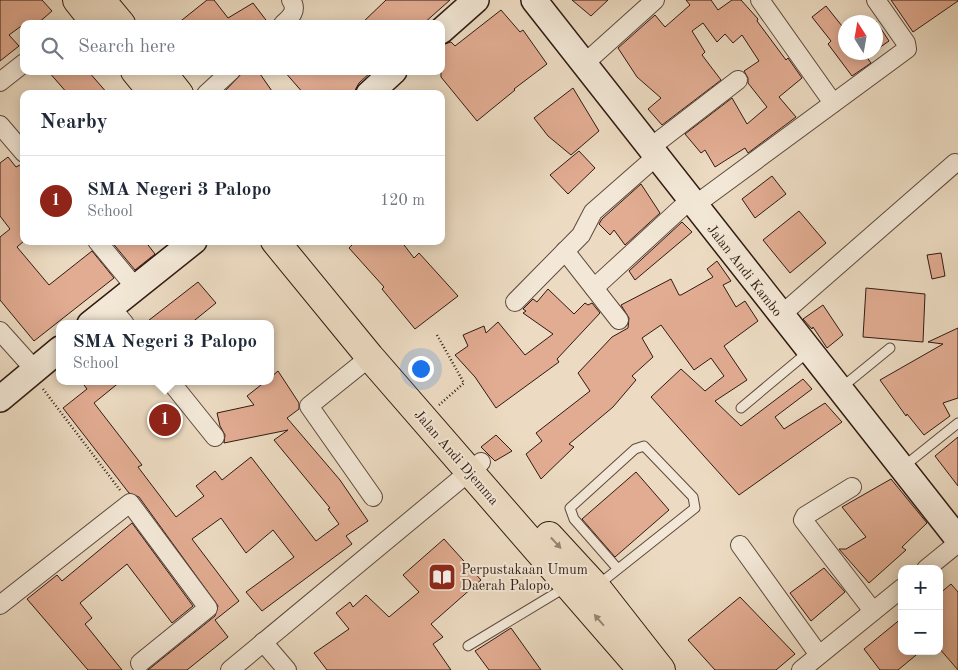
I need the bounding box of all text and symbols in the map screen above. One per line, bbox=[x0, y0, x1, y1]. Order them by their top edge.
north arrow bbox=[838, 15, 883, 60]
search box bbox=[20, 20, 445, 75]
icon: search bbox=[38, 34, 66, 62]
text: Search here bbox=[78, 38, 175, 57]
text: Nearby bbox=[40, 112, 108, 133]
text: SMA Negeri 3 Palopo bbox=[87, 181, 271, 200]
text: 1 bbox=[51, 193, 61, 209]
text: 120 m bbox=[380, 193, 425, 209]
text: School bbox=[87, 204, 133, 220]
street label: Jalan Andi Kambo bbox=[704, 222, 784, 319]
popup bbox=[56, 320, 274, 385]
text: SMA Negeri 3 Palopo bbox=[73, 333, 257, 352]
text: School bbox=[73, 356, 119, 372]
your location bbox=[408, 356, 434, 382]
pin: 1 bbox=[149, 401, 181, 439]
street label: Jalan Andi Djemma bbox=[411, 407, 501, 508]
one-way arrow bbox=[550, 537, 562, 549]
library icon: Perpustakaan Umum Daerah Palopo bbox=[427, 562, 457, 592]
place label: Perpustakaan Umum Daerah Palopo bbox=[461, 563, 588, 593]
map controls bbox=[898, 565, 943, 655]
button: + bbox=[898, 565, 943, 610]
button: − bbox=[898, 610, 943, 655]
one-way arrow bbox=[593, 613, 604, 626]

